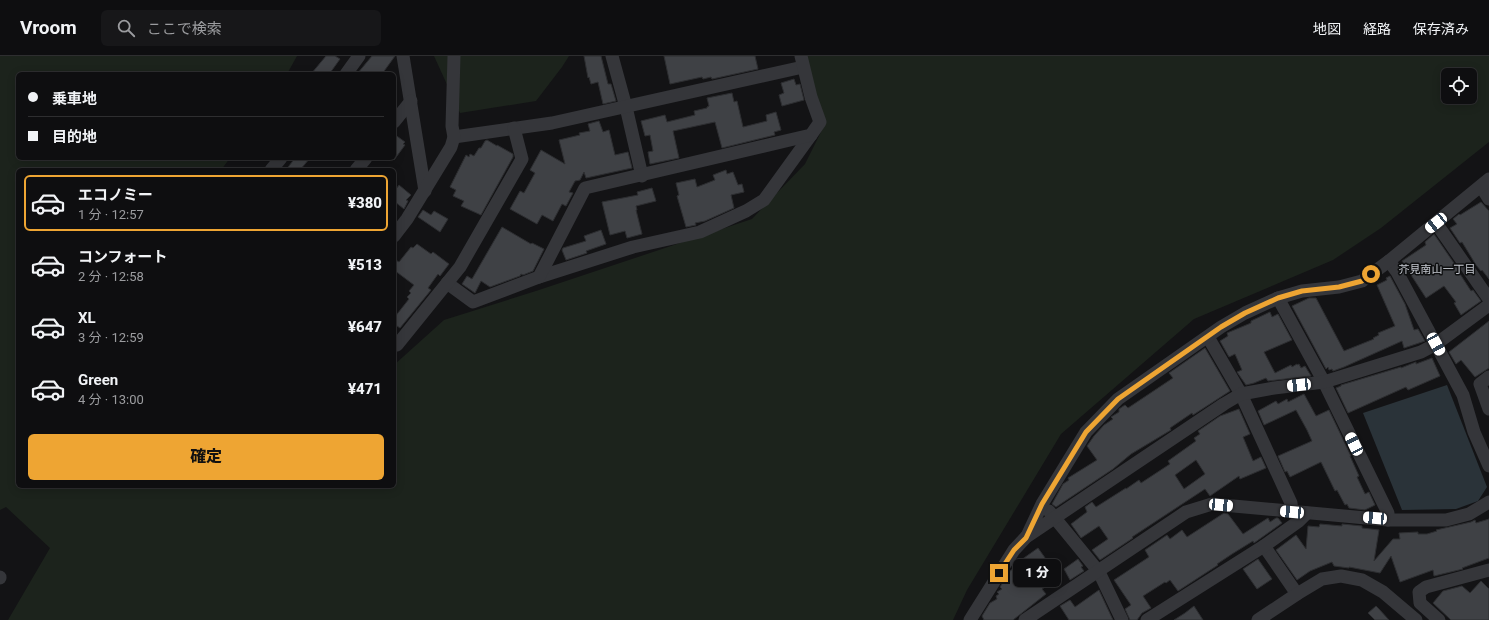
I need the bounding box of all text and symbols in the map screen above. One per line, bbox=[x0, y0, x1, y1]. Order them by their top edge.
search box bbox=[101, 10, 381, 46]
text: Vroom bbox=[20, 16, 77, 39]
icon: search bbox=[115, 17, 137, 39]
text: ここで検索 bbox=[147, 20, 222, 38]
text: 地図 bbox=[1313, 21, 1341, 37]
text: 経路 bbox=[1363, 21, 1391, 37]
text: 保存済み bbox=[1413, 21, 1469, 37]
map controls bbox=[1441, 68, 1477, 104]
button: locate bbox=[1441, 68, 1477, 104]
text: 乗車地 bbox=[52, 90, 97, 108]
text: 目的地 bbox=[52, 128, 97, 146]
icon: car bbox=[30, 185, 66, 221]
text: エコノミー bbox=[78, 186, 153, 204]
text: ¥380 bbox=[348, 194, 382, 212]
text: 1 分 · 12:57 bbox=[78, 207, 144, 222]
car bbox=[1423, 211, 1449, 235]
icon: car bbox=[30, 247, 66, 283]
text: コンフォート bbox=[78, 248, 168, 266]
text: ¥513 bbox=[348, 256, 382, 274]
district label: 芥見南山一丁目 bbox=[1399, 263, 1476, 276]
route start bbox=[1362, 265, 1380, 283]
text: 2 分 · 12:58 bbox=[78, 269, 144, 284]
icon: car bbox=[30, 309, 66, 345]
text: XL bbox=[78, 309, 96, 327]
text: ¥647 bbox=[348, 318, 382, 336]
text: 3 分 · 12:59 bbox=[78, 330, 144, 345]
car bbox=[1425, 331, 1447, 357]
icon: car bbox=[30, 371, 66, 407]
text: Green bbox=[78, 371, 118, 389]
car bbox=[1286, 378, 1312, 392]
text: ¥471 bbox=[348, 380, 382, 398]
text: 4 分 · 13:00 bbox=[78, 392, 144, 407]
car bbox=[1343, 431, 1365, 457]
button: 確定 bbox=[28, 434, 384, 480]
car bbox=[1209, 498, 1233, 512]
car bbox=[1280, 505, 1304, 519]
car bbox=[1363, 511, 1387, 525]
callout: 1 分 bbox=[1013, 559, 1061, 587]
route end bbox=[990, 564, 1008, 582]
text: 1 分 bbox=[1025, 565, 1049, 580]

